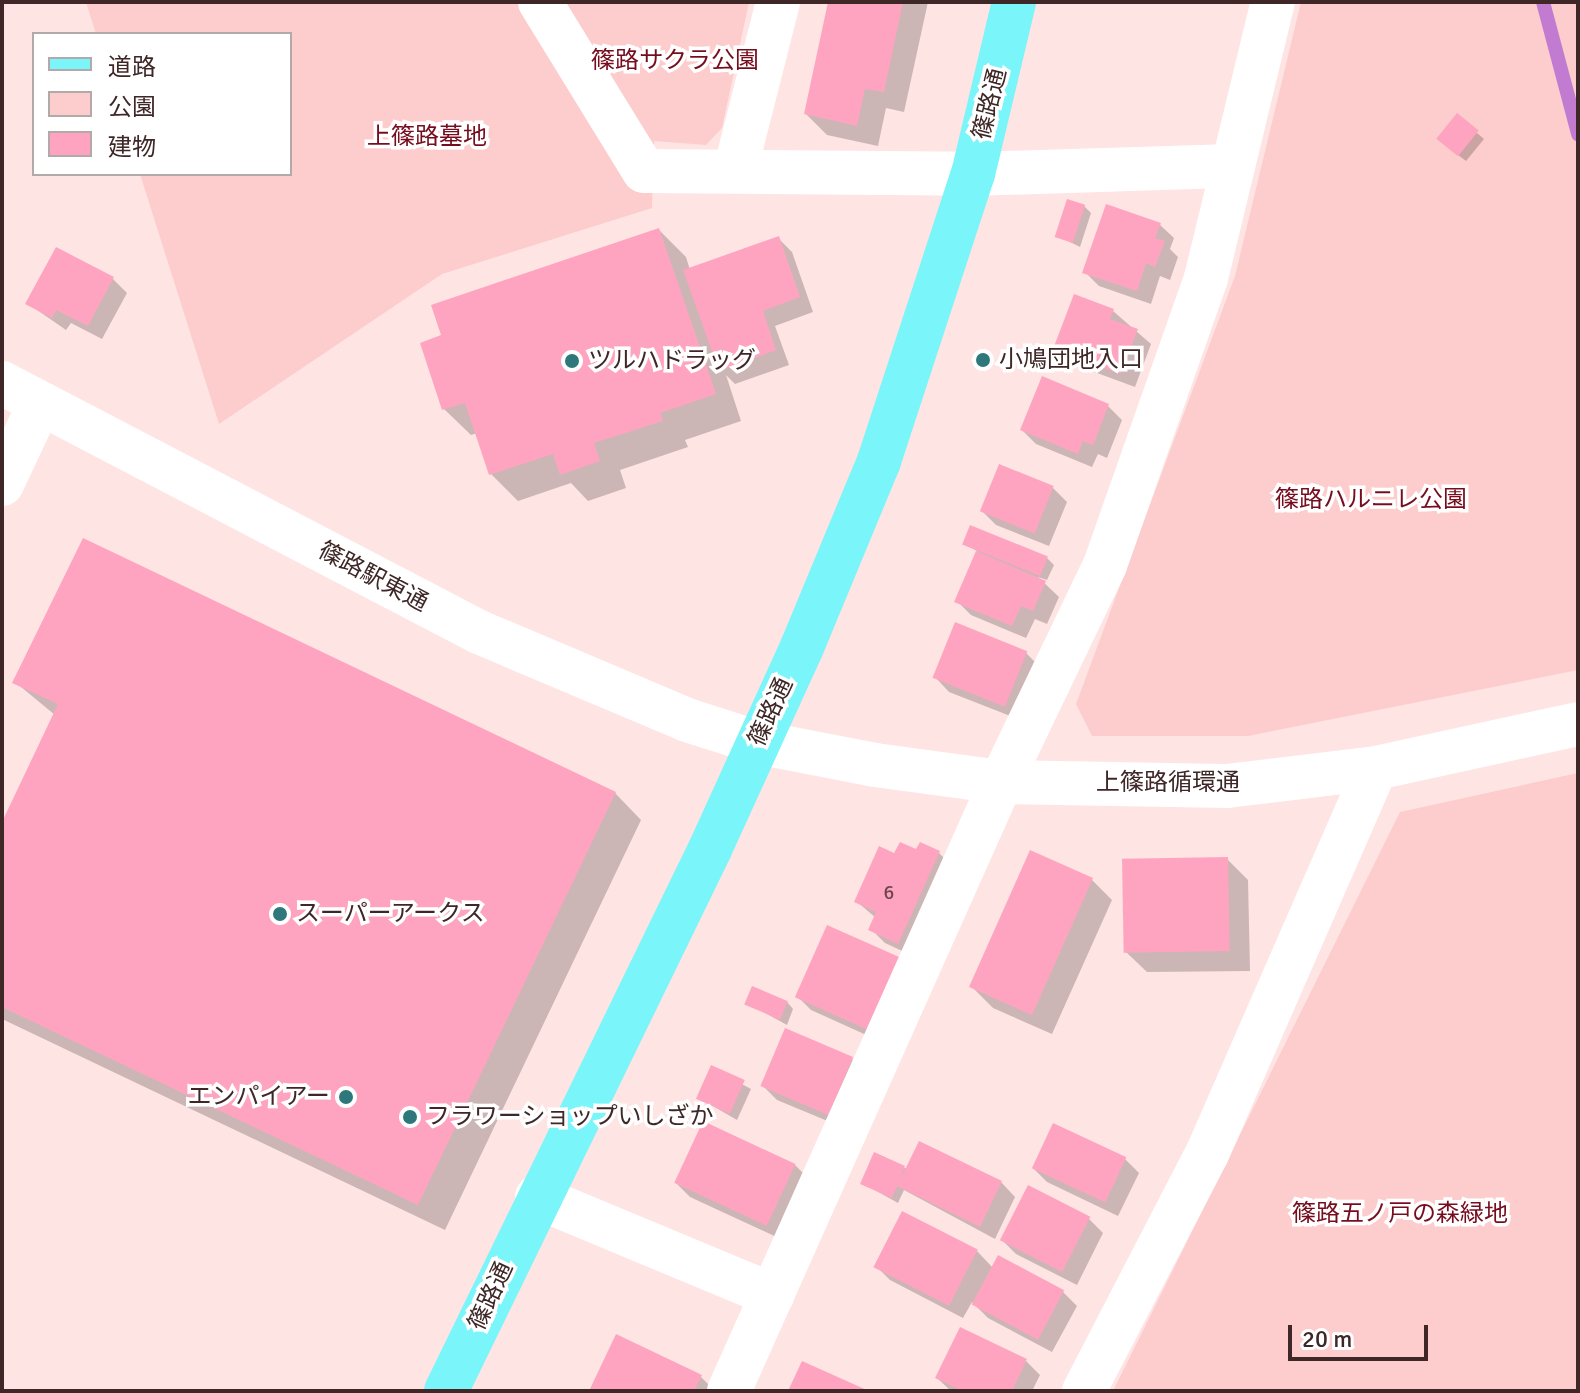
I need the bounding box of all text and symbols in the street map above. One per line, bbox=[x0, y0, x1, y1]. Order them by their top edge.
legend bbox=[32, 32, 292, 176]
park label: 篠路サクラ公園 bbox=[591, 47, 759, 75]
text: 道路 bbox=[108, 52, 156, 82]
street label: 篠路通 bbox=[967, 66, 1013, 142]
text: 公園 bbox=[108, 92, 156, 122]
park label: 上篠路墓地 bbox=[367, 123, 487, 151]
text: 建物 bbox=[108, 132, 156, 162]
place label: 小鳩団地入口 bbox=[999, 346, 1143, 374]
place label: ツルハドラッグ bbox=[588, 347, 756, 375]
marker: 小鳩団地入口 bbox=[974, 351, 992, 369]
marker: ツルハドラッグ bbox=[563, 352, 581, 370]
park label: 篠路ハルニレ公園 bbox=[1275, 486, 1467, 514]
street label: 篠路駅東通 bbox=[313, 536, 433, 618]
street label: 篠路通 bbox=[743, 673, 799, 751]
street label: 上篠路循環通 bbox=[1096, 769, 1240, 797]
house number: 6 bbox=[884, 880, 894, 904]
place label: スーパーアークス bbox=[296, 900, 487, 928]
marker: スーパーアークス bbox=[271, 905, 289, 923]
place label: エンパイアー bbox=[187, 1083, 330, 1111]
marker: エンパイアー bbox=[337, 1088, 355, 1106]
place label: フラワーショップいしざか bbox=[426, 1103, 714, 1131]
marker: フラワーショップいしざか bbox=[401, 1108, 419, 1126]
park label: 篠路五ノ戸の森緑地 bbox=[1292, 1200, 1508, 1228]
street label: 篠路通 bbox=[463, 1257, 519, 1335]
scale bar bbox=[1292, 1309, 1432, 1359]
text: 20 m bbox=[1302, 1324, 1352, 1354]

